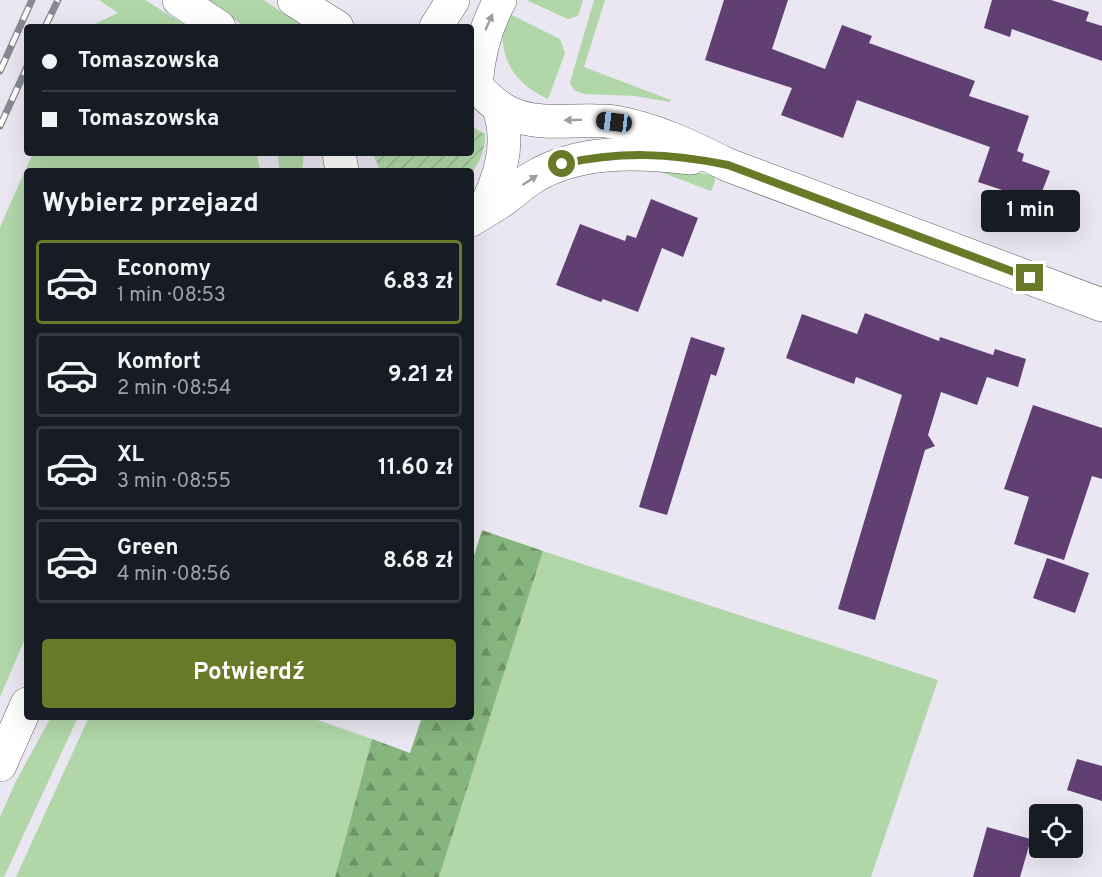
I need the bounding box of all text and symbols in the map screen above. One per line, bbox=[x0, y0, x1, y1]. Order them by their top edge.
one-way arrow bbox=[485, 13, 494, 30]
text: Tomaszowska bbox=[78, 48, 219, 75]
text: Tomaszowska bbox=[78, 106, 219, 133]
car bbox=[595, 111, 633, 133]
one-way arrow bbox=[563, 115, 582, 125]
route start bbox=[548, 150, 575, 177]
one-way arrow bbox=[522, 174, 538, 185]
text: Wybierz przejazd bbox=[42, 187, 259, 221]
callout: 1 min bbox=[980, 191, 1080, 233]
text: 1 min bbox=[1006, 198, 1055, 224]
icon: car bbox=[45, 255, 99, 309]
text: Economy bbox=[117, 256, 211, 283]
route end bbox=[1016, 264, 1043, 291]
text: 6.83 zł bbox=[383, 269, 453, 296]
text: 1 min · 08:53 bbox=[117, 283, 226, 309]
icon: car bbox=[45, 348, 99, 402]
text: Komfort bbox=[117, 349, 201, 376]
text: 9.21 zł bbox=[388, 362, 453, 389]
text: 2 min · 08:54 bbox=[117, 376, 231, 402]
icon: car bbox=[45, 441, 99, 495]
text: XL bbox=[117, 442, 144, 469]
text: 11.60 zł bbox=[378, 455, 453, 482]
text: 3 min · 08:55 bbox=[117, 469, 231, 495]
icon: car bbox=[45, 534, 99, 588]
text: Green bbox=[117, 535, 179, 562]
text: 8.68 zł bbox=[383, 548, 453, 575]
text: 4 min · 08:56 bbox=[117, 562, 231, 588]
button: Potwierdź bbox=[42, 639, 456, 708]
map controls bbox=[1029, 804, 1083, 858]
button: locate bbox=[1029, 804, 1083, 858]

